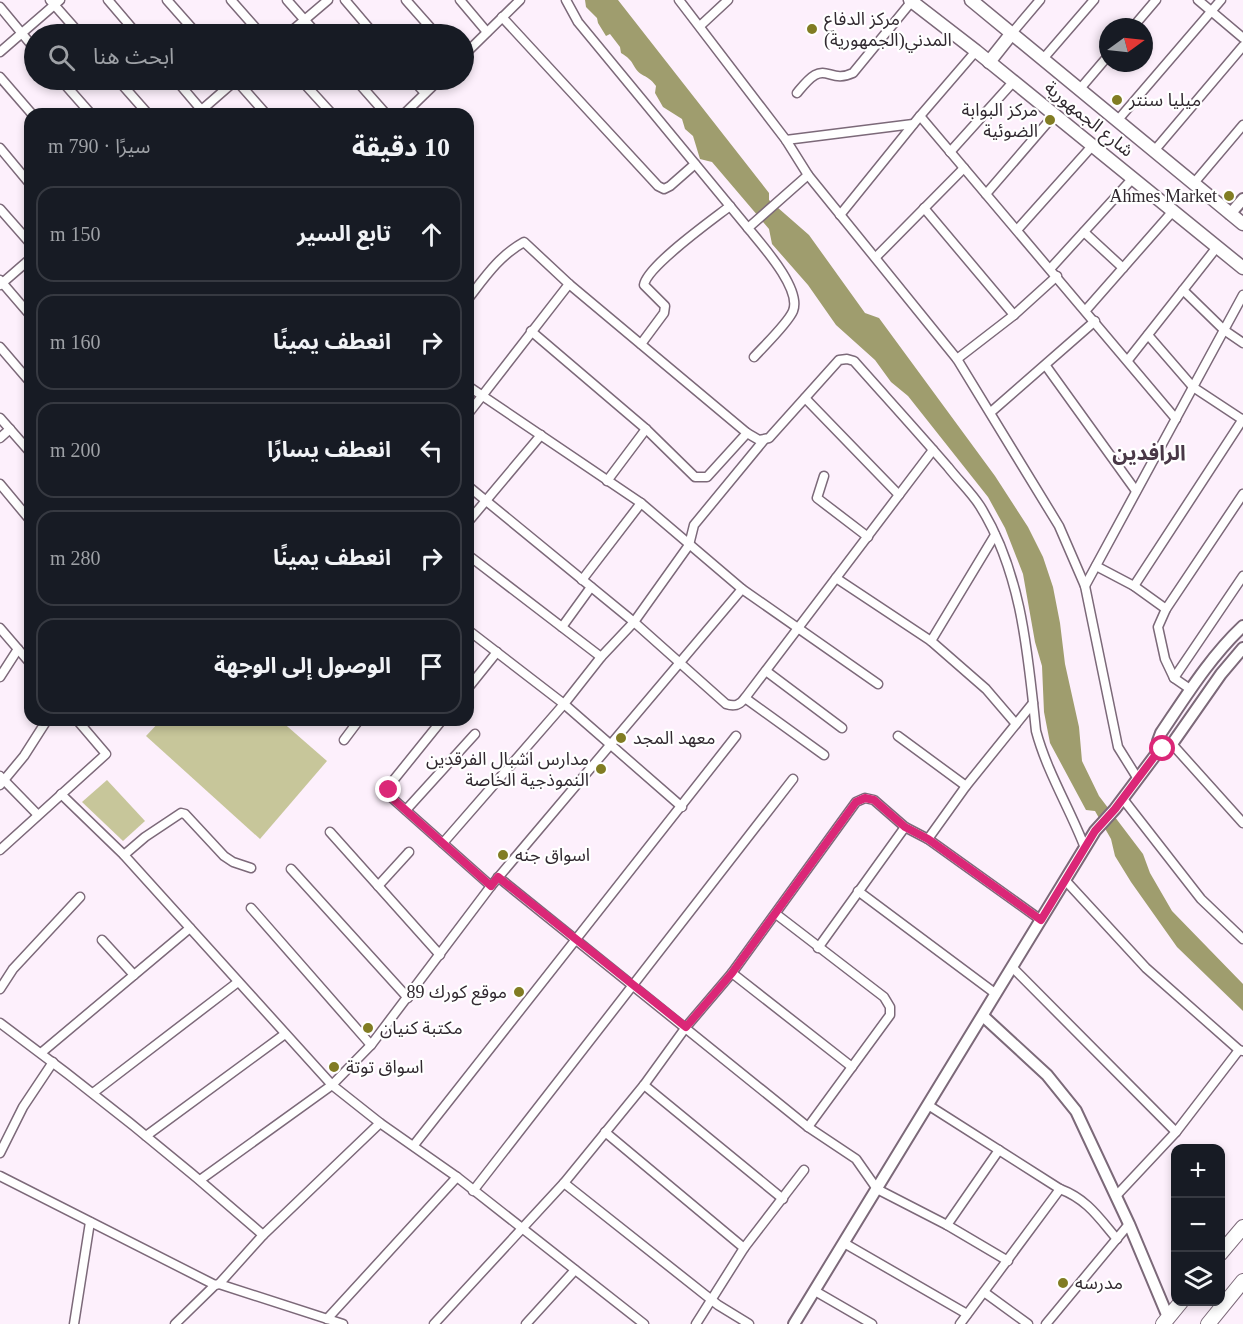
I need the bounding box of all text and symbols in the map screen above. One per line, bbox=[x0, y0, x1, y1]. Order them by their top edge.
place label: مركز الدفاع المدني(الجمهورية) bbox=[824, 9, 952, 53]
north arrow bbox=[1099, 18, 1153, 72]
marker: مركز الدفاع المدني(الجمهورية) bbox=[805, 22, 819, 36]
search box bbox=[24, 24, 474, 90]
icon: search bbox=[45, 41, 78, 74]
text: ابحث هنا bbox=[93, 44, 174, 69]
street label: شارع الجمهورية bbox=[1038, 77, 1137, 164]
place label: ميليا سنتر bbox=[1128, 90, 1201, 111]
marker: ميليا سنتر bbox=[1110, 93, 1124, 107]
place label: مركز البوابة الضوئية bbox=[962, 100, 1038, 142]
marker: مركز البوابة الضوئية bbox=[1043, 113, 1057, 127]
text: 10 دقيقة bbox=[352, 133, 450, 162]
text: سيرًا · 790 m bbox=[48, 135, 151, 157]
place label: Ahmes Market bbox=[1110, 186, 1217, 206]
marker: Ahmes Market bbox=[1222, 189, 1236, 203]
icon: ahead bbox=[415, 218, 448, 251]
text: تابع السير bbox=[297, 221, 391, 246]
text: 150 m bbox=[50, 223, 101, 245]
icon: right bbox=[415, 326, 448, 359]
text: انعطف يمينًا bbox=[273, 329, 391, 354]
text: 160 m bbox=[50, 331, 101, 353]
icon: left bbox=[415, 434, 448, 467]
text: انعطف يسارًا bbox=[267, 437, 391, 462]
text: 200 m bbox=[50, 439, 101, 461]
district label: الرافدين bbox=[1112, 441, 1186, 465]
icon: right bbox=[415, 542, 448, 575]
text: انعطف يمينًا bbox=[273, 545, 391, 570]
text: 280 m bbox=[50, 547, 101, 569]
icon: arrive bbox=[415, 650, 448, 683]
text: الوصول إلى الوجهة bbox=[214, 653, 391, 678]
place label: معهد المجد bbox=[633, 728, 715, 748]
marker: معهد المجد bbox=[614, 731, 628, 745]
route start bbox=[1149, 735, 1175, 761]
place label: مدارس اشبال الفرقدين النموذجية الخاصة bbox=[426, 749, 589, 791]
marker: مدارس اشبال الفرقدين النموذجية الخاصة bbox=[594, 762, 608, 776]
route end bbox=[375, 776, 401, 802]
place label: اسواق جنه bbox=[515, 845, 590, 866]
marker: اسواق جنه bbox=[496, 848, 510, 862]
place label: موقع كورك 89 bbox=[407, 982, 507, 1006]
marker: موقع كورك 89 bbox=[512, 985, 526, 999]
place label: مكتبة كنيان bbox=[380, 1018, 463, 1039]
marker: مكتبة كنيان bbox=[361, 1021, 375, 1035]
place label: اسواق توتة bbox=[346, 1057, 424, 1078]
marker: اسواق توتة bbox=[327, 1060, 341, 1074]
map controls bbox=[1171, 1144, 1225, 1306]
button: + bbox=[1171, 1144, 1225, 1198]
button: − bbox=[1171, 1198, 1225, 1252]
button: layers bbox=[1171, 1252, 1225, 1306]
place label: مدرسه bbox=[1075, 1273, 1123, 1294]
marker: مدرسه bbox=[1056, 1276, 1070, 1290]

